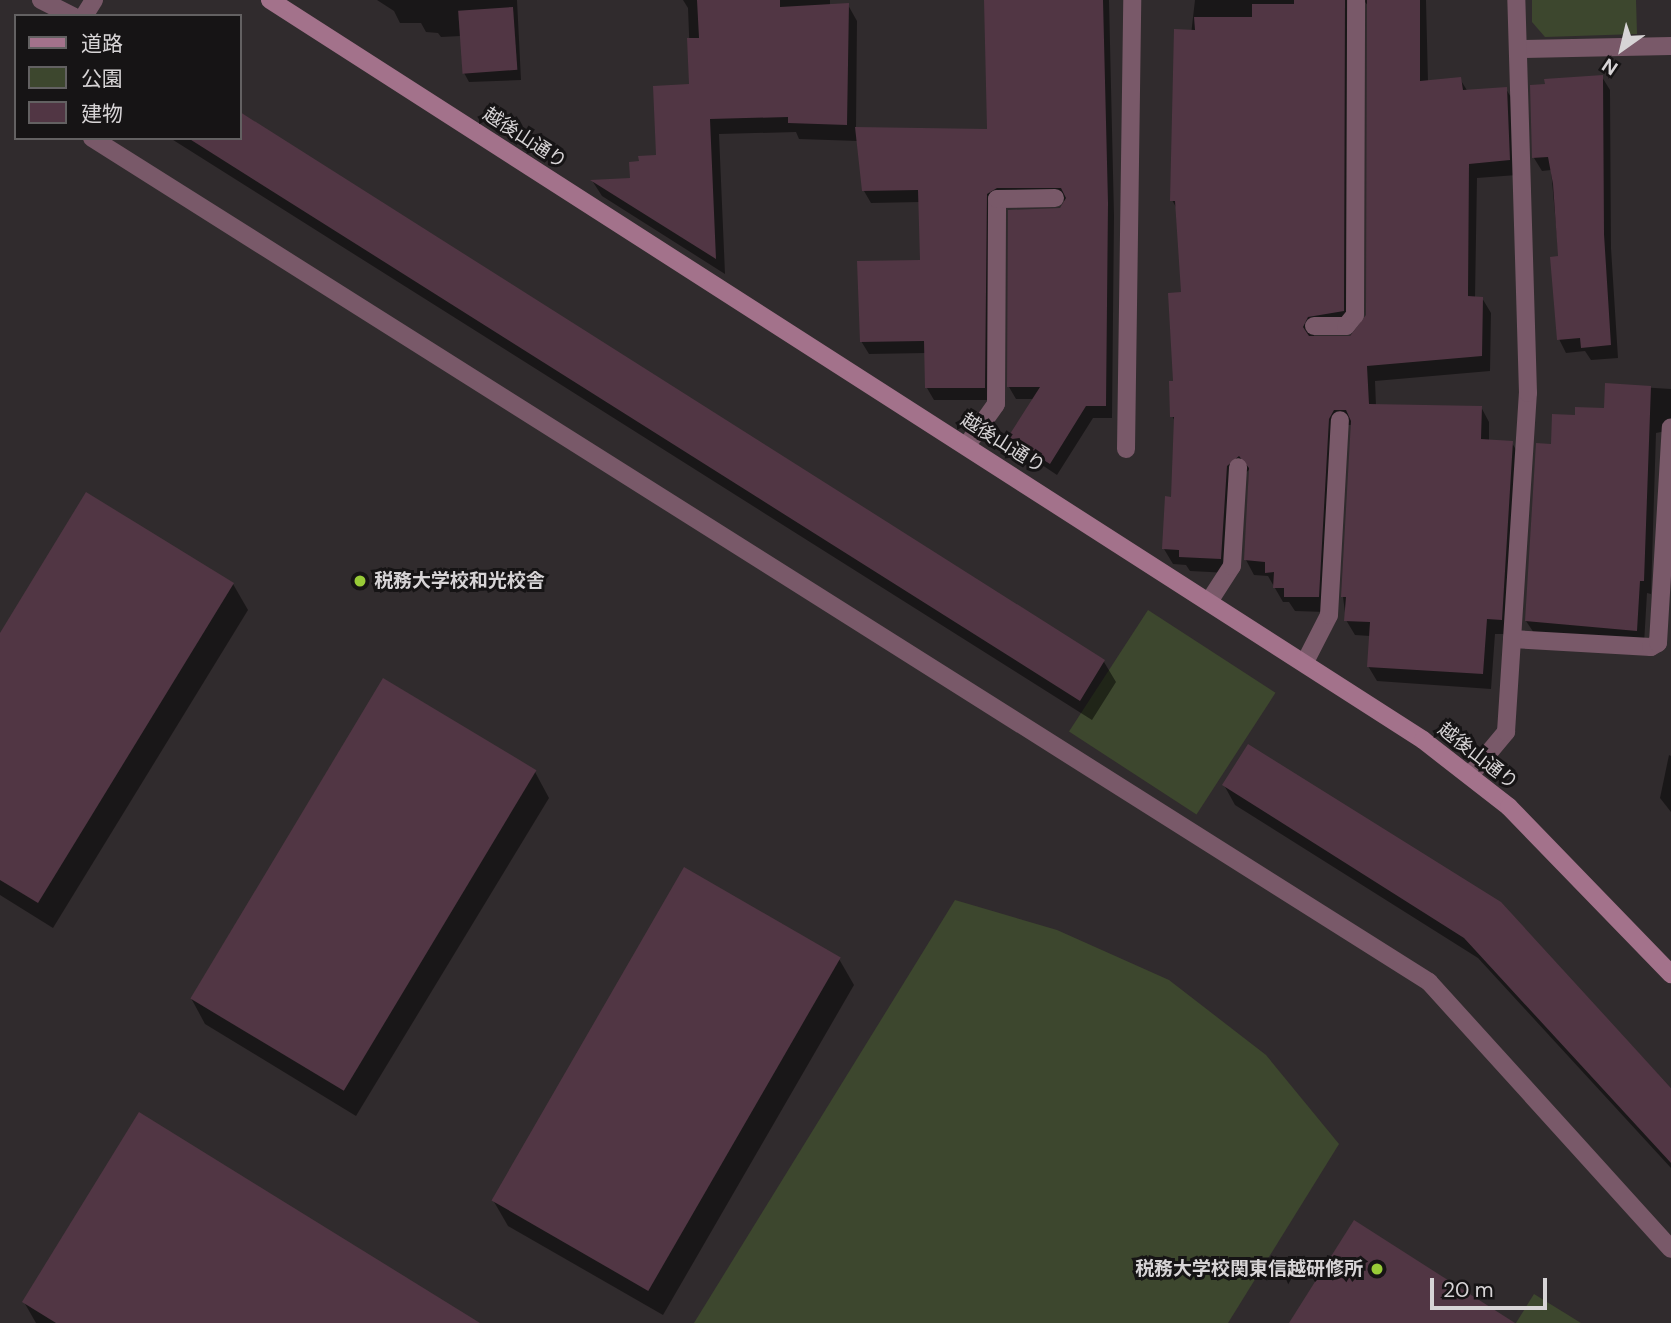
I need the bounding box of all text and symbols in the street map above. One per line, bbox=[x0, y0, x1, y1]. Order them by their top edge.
legend bbox=[14, 14, 242, 140]
north arrow bbox=[1587, 14, 1657, 84]
text: 道路 bbox=[81, 30, 123, 58]
text: N bbox=[1597, 53, 1623, 81]
text: 公園 bbox=[81, 65, 123, 93]
text: 建物 bbox=[81, 100, 123, 128]
street label: 越後山通り bbox=[479, 103, 571, 173]
street label: 越後山通り bbox=[957, 408, 1049, 478]
place label: 税務大学校和光校舎 bbox=[374, 570, 545, 592]
marker: 税務大学校和光校舎 bbox=[352, 573, 368, 589]
street label: 越後山通り bbox=[1434, 718, 1522, 794]
place label: 税務大学校関東信越研修所 bbox=[1135, 1258, 1363, 1280]
marker: 税務大学校関東信越研修所 bbox=[1369, 1261, 1385, 1277]
scale bar bbox=[1433, 1264, 1550, 1308]
text: 20 m bbox=[1443, 1276, 1494, 1304]

